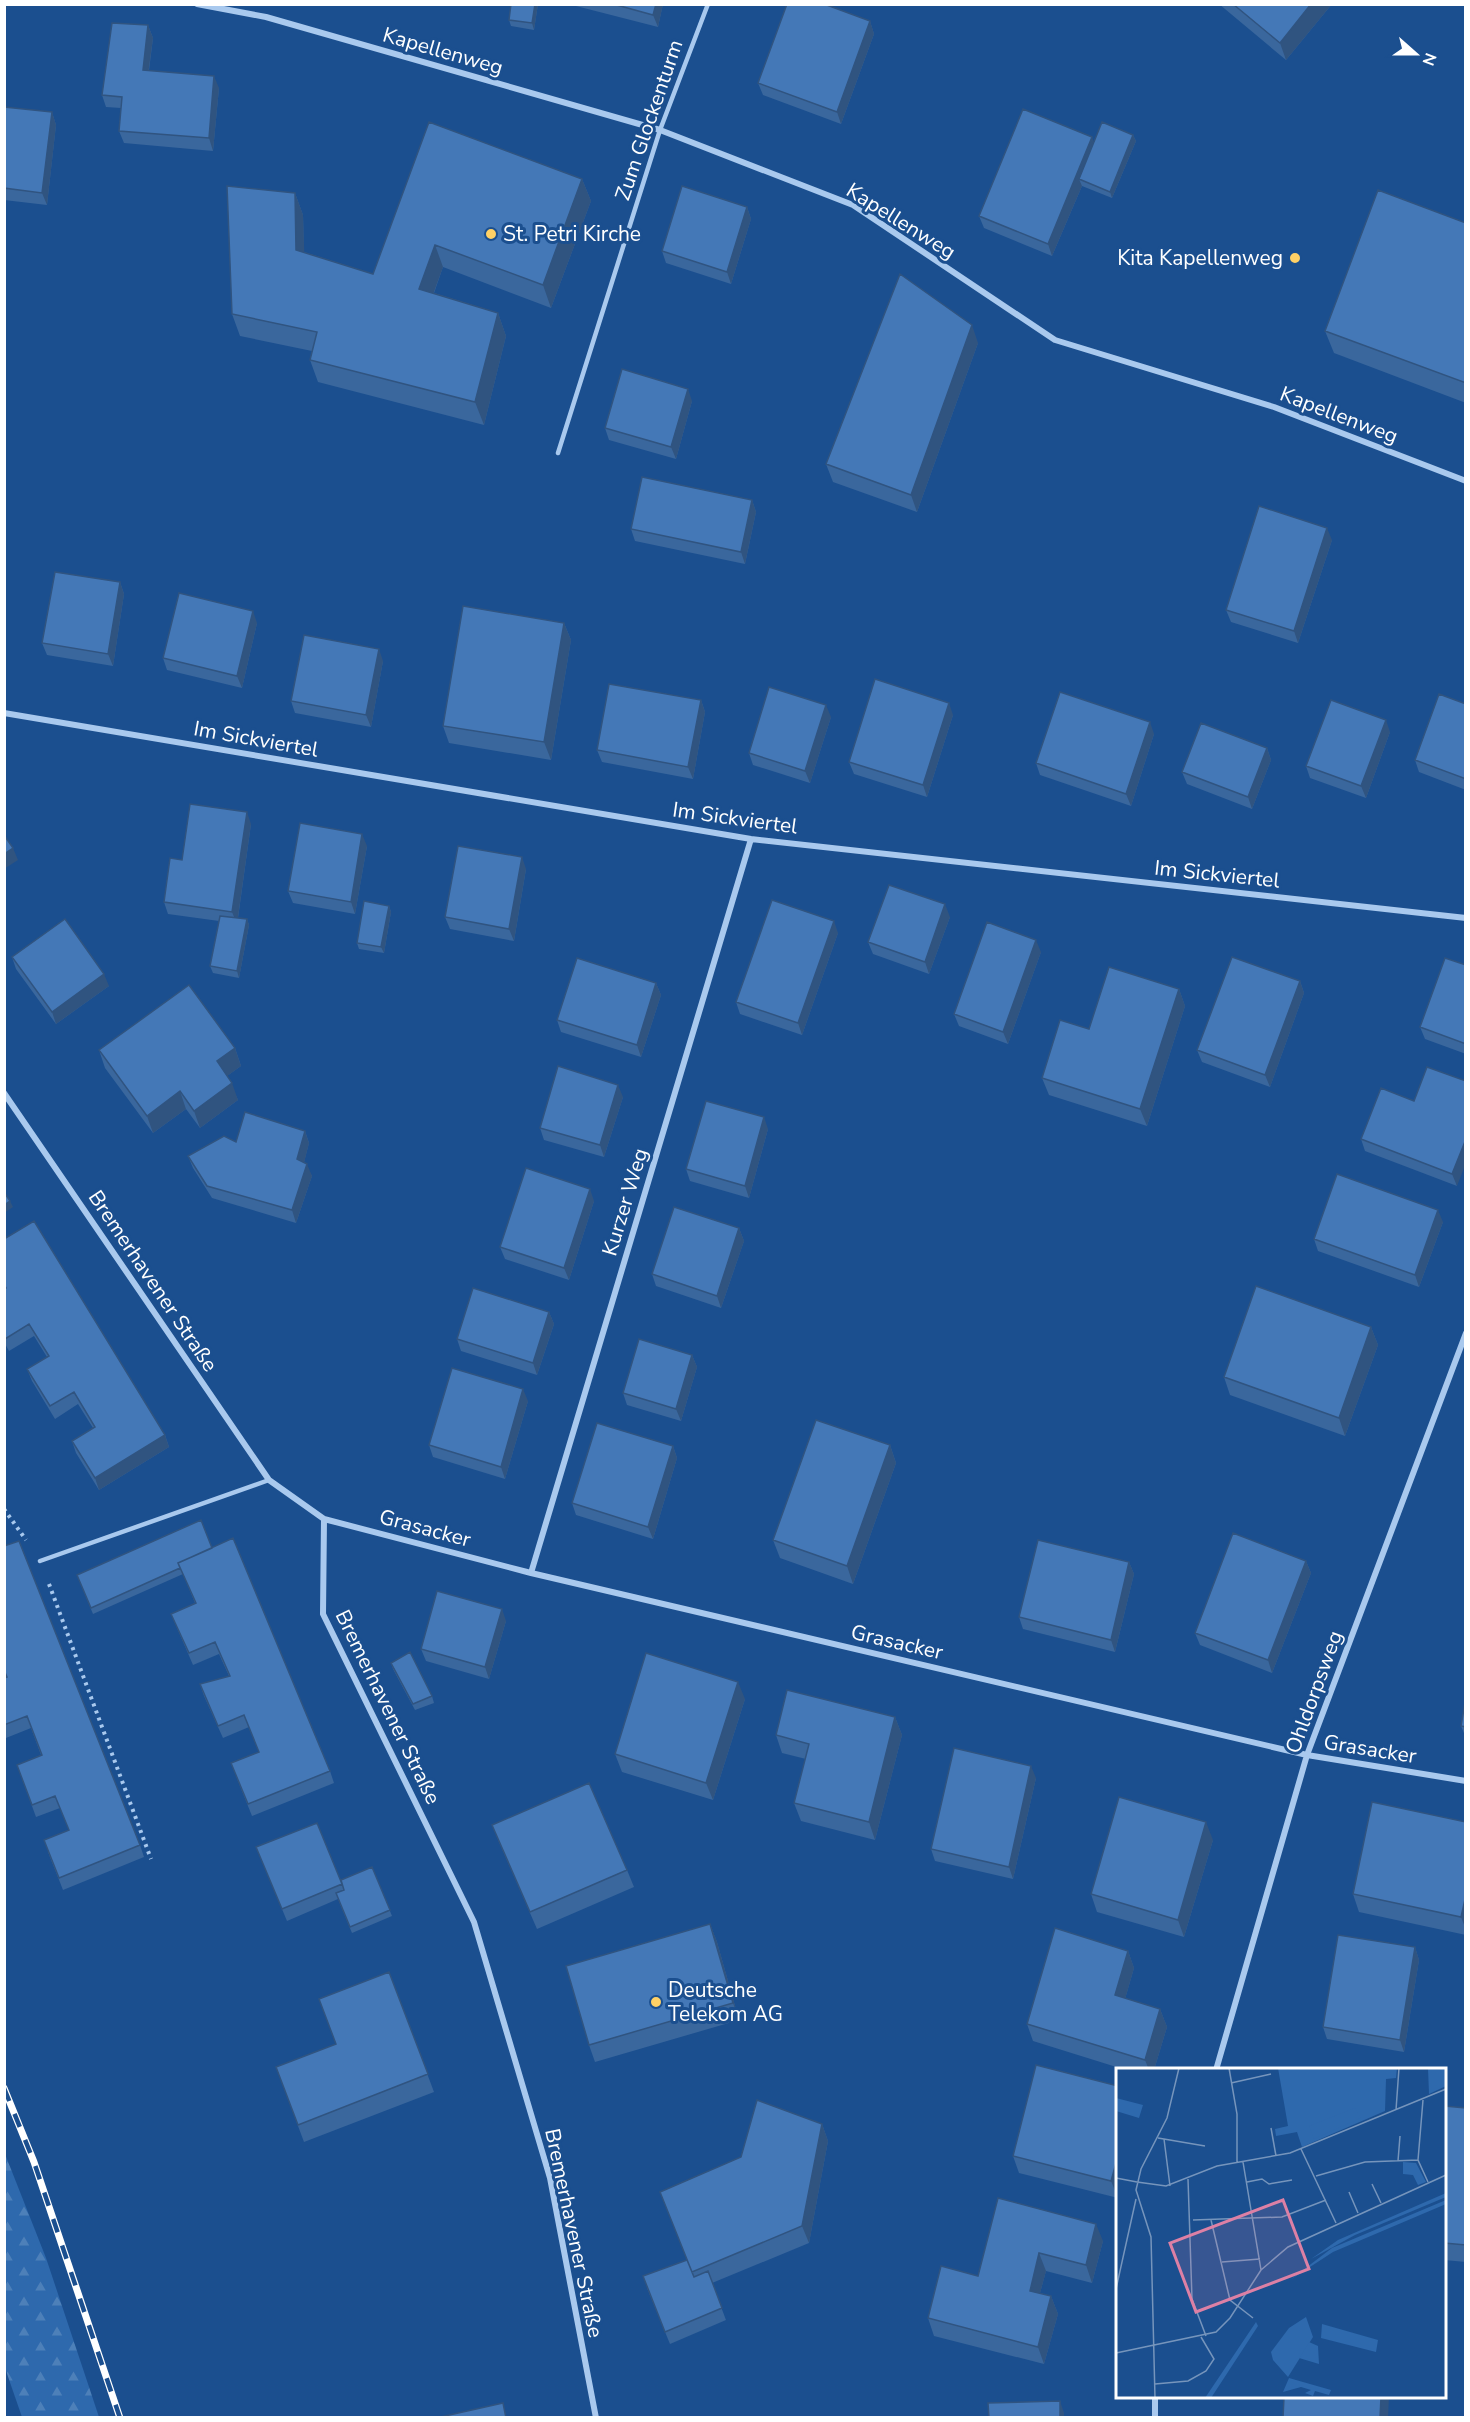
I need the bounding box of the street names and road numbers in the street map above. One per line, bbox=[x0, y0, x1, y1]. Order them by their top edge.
street label: Kapellenweg bbox=[380, 20, 506, 82]
street label: Zum Glockenturm bbox=[608, 36, 690, 204]
street label: Kapellenweg bbox=[841, 176, 961, 266]
street label: Kapellenweg bbox=[1276, 380, 1402, 450]
street label: Im Sickviertel bbox=[192, 714, 321, 764]
street label: Im Sickviertel bbox=[671, 795, 800, 841]
street label: Im Sickviertel bbox=[1153, 853, 1282, 895]
street label: Kurzer Weg bbox=[595, 1145, 655, 1259]
street label: Bremerhavener Straße bbox=[82, 1185, 224, 1377]
street label: Grasacker bbox=[376, 1502, 474, 1554]
street label: Bremerhavener Straße bbox=[329, 1605, 447, 1809]
street label: Grasacker bbox=[848, 1618, 946, 1666]
street label: Ohldorpsweg bbox=[1279, 1627, 1349, 1757]
street label: Grasacker bbox=[1322, 1728, 1419, 1770]
street label: Bremerhavener Straße bbox=[538, 2126, 610, 2340]

